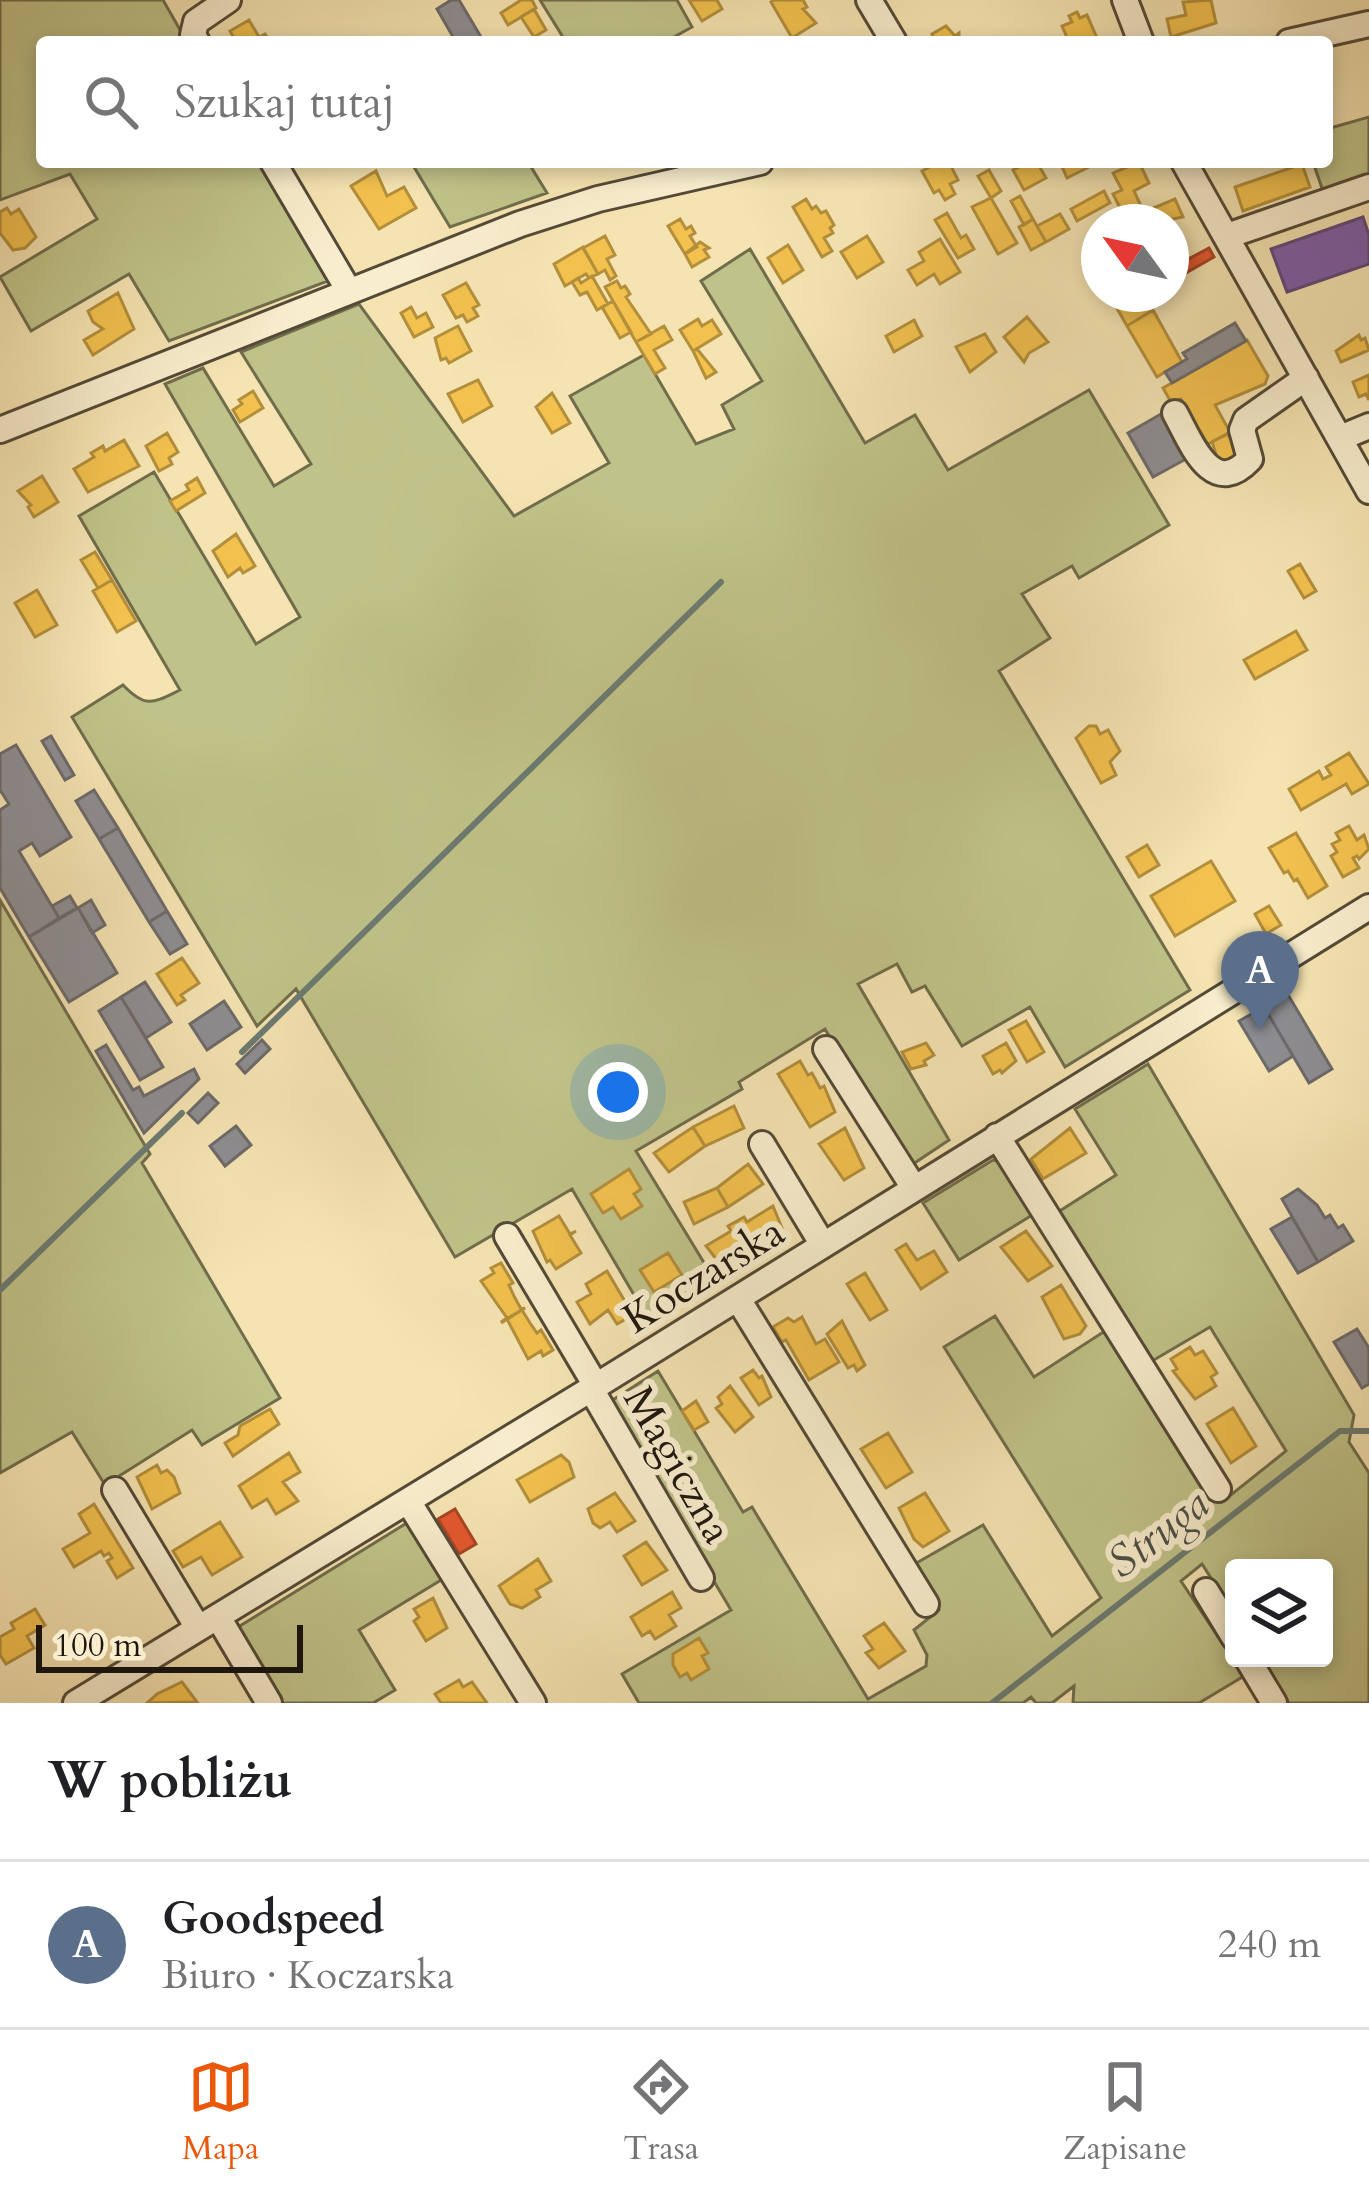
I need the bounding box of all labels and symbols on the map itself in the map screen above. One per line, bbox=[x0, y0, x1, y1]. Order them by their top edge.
north arrow bbox=[1081, 204, 1189, 312]
pin: A bbox=[1221, 931, 1299, 1030]
your location bbox=[588, 1062, 648, 1122]
street label: Koczarska bbox=[612, 1203, 795, 1347]
street label: Magiczna bbox=[610, 1376, 746, 1554]
water label: Struga bbox=[1094, 1474, 1222, 1592]
scale bar bbox=[36, 1619, 303, 1672]

